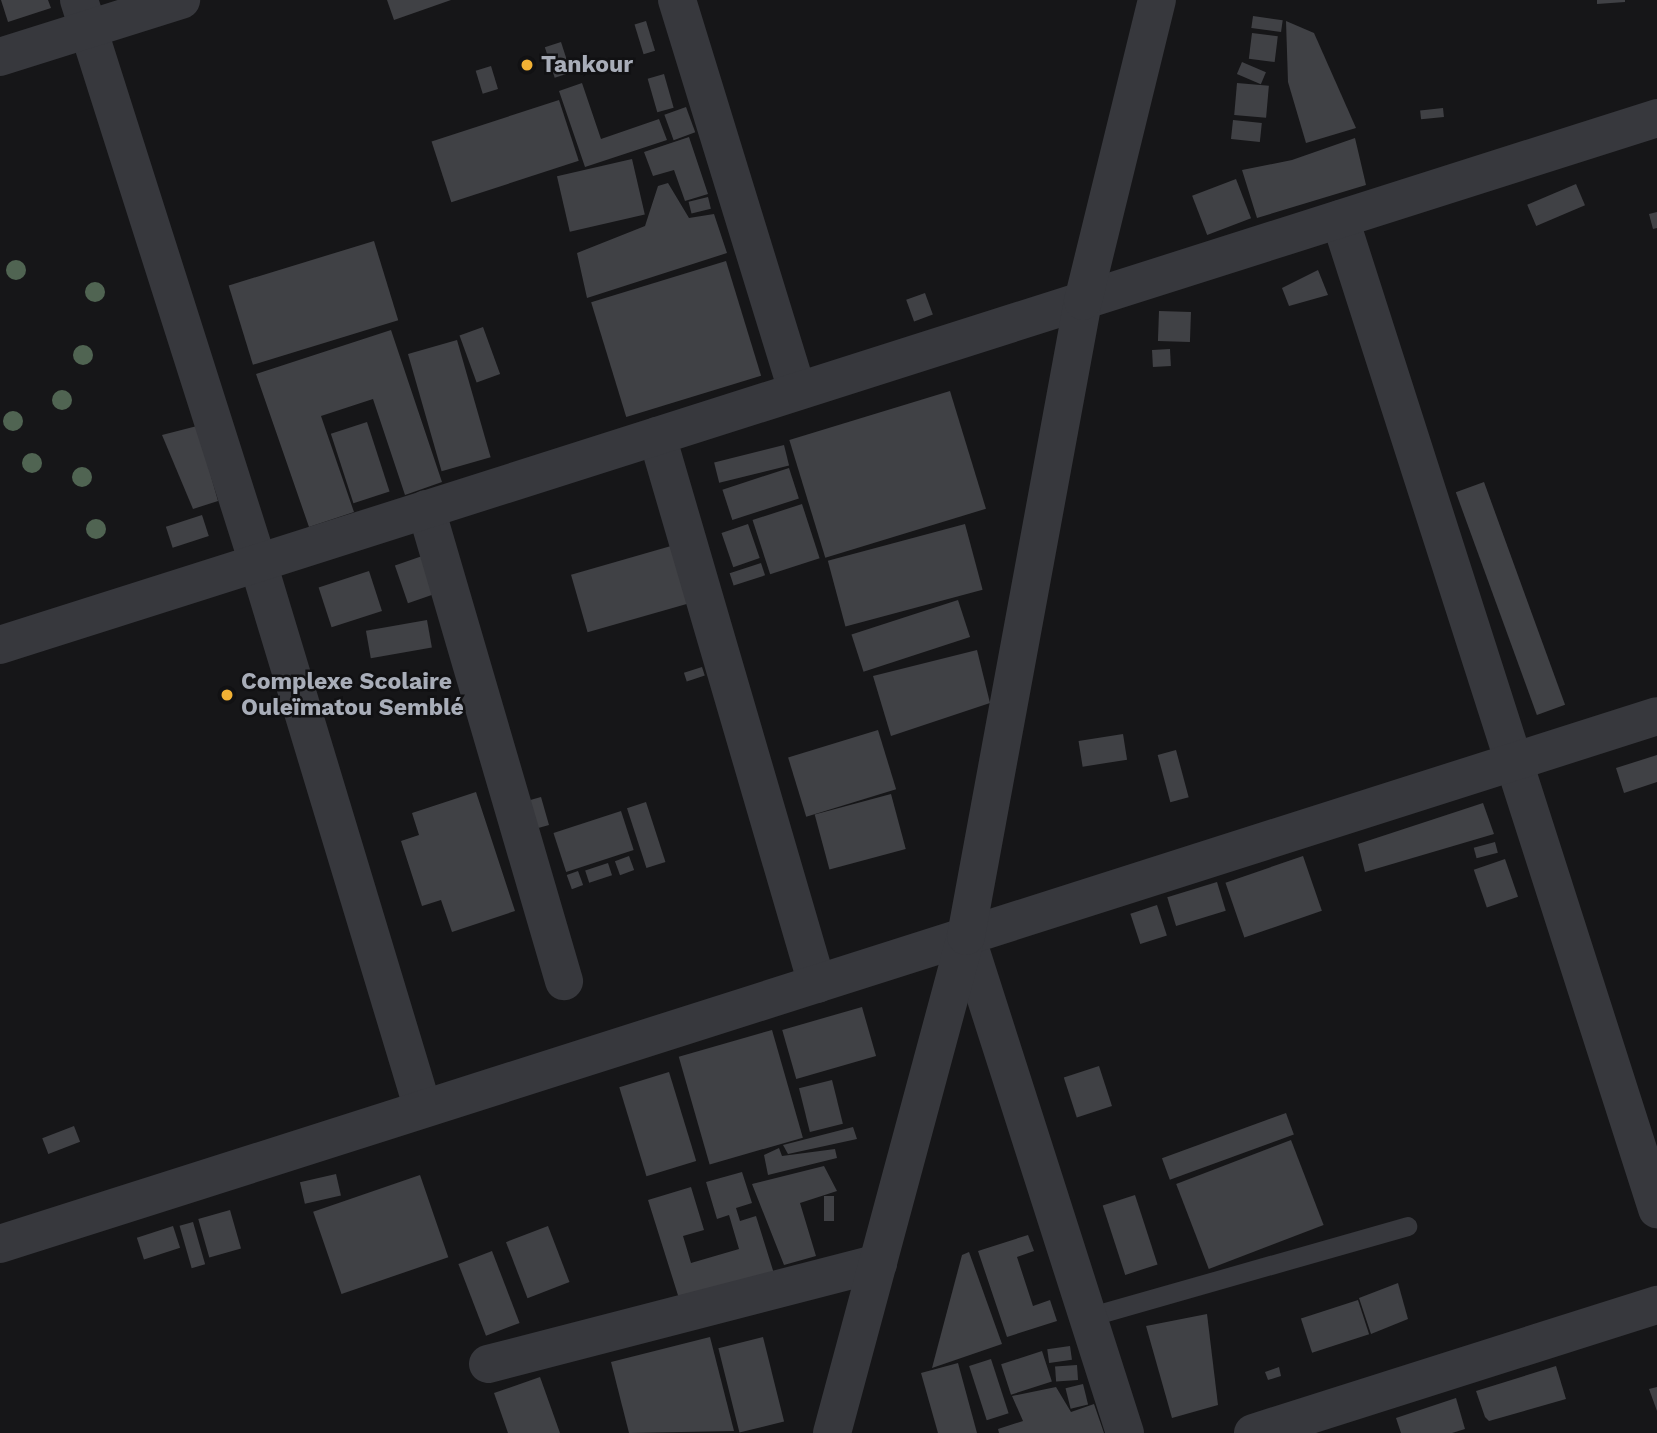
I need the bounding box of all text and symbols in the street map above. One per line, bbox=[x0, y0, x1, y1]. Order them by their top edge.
place label: Tankour bbox=[541, 51, 633, 79]
marker: Tankour bbox=[519, 57, 535, 73]
place label: Complexe Scolaire Ouleïmatou Semblé bbox=[241, 668, 464, 722]
marker: Complexe Scolaire Ouleïmatou Semblé bbox=[219, 687, 235, 703]

